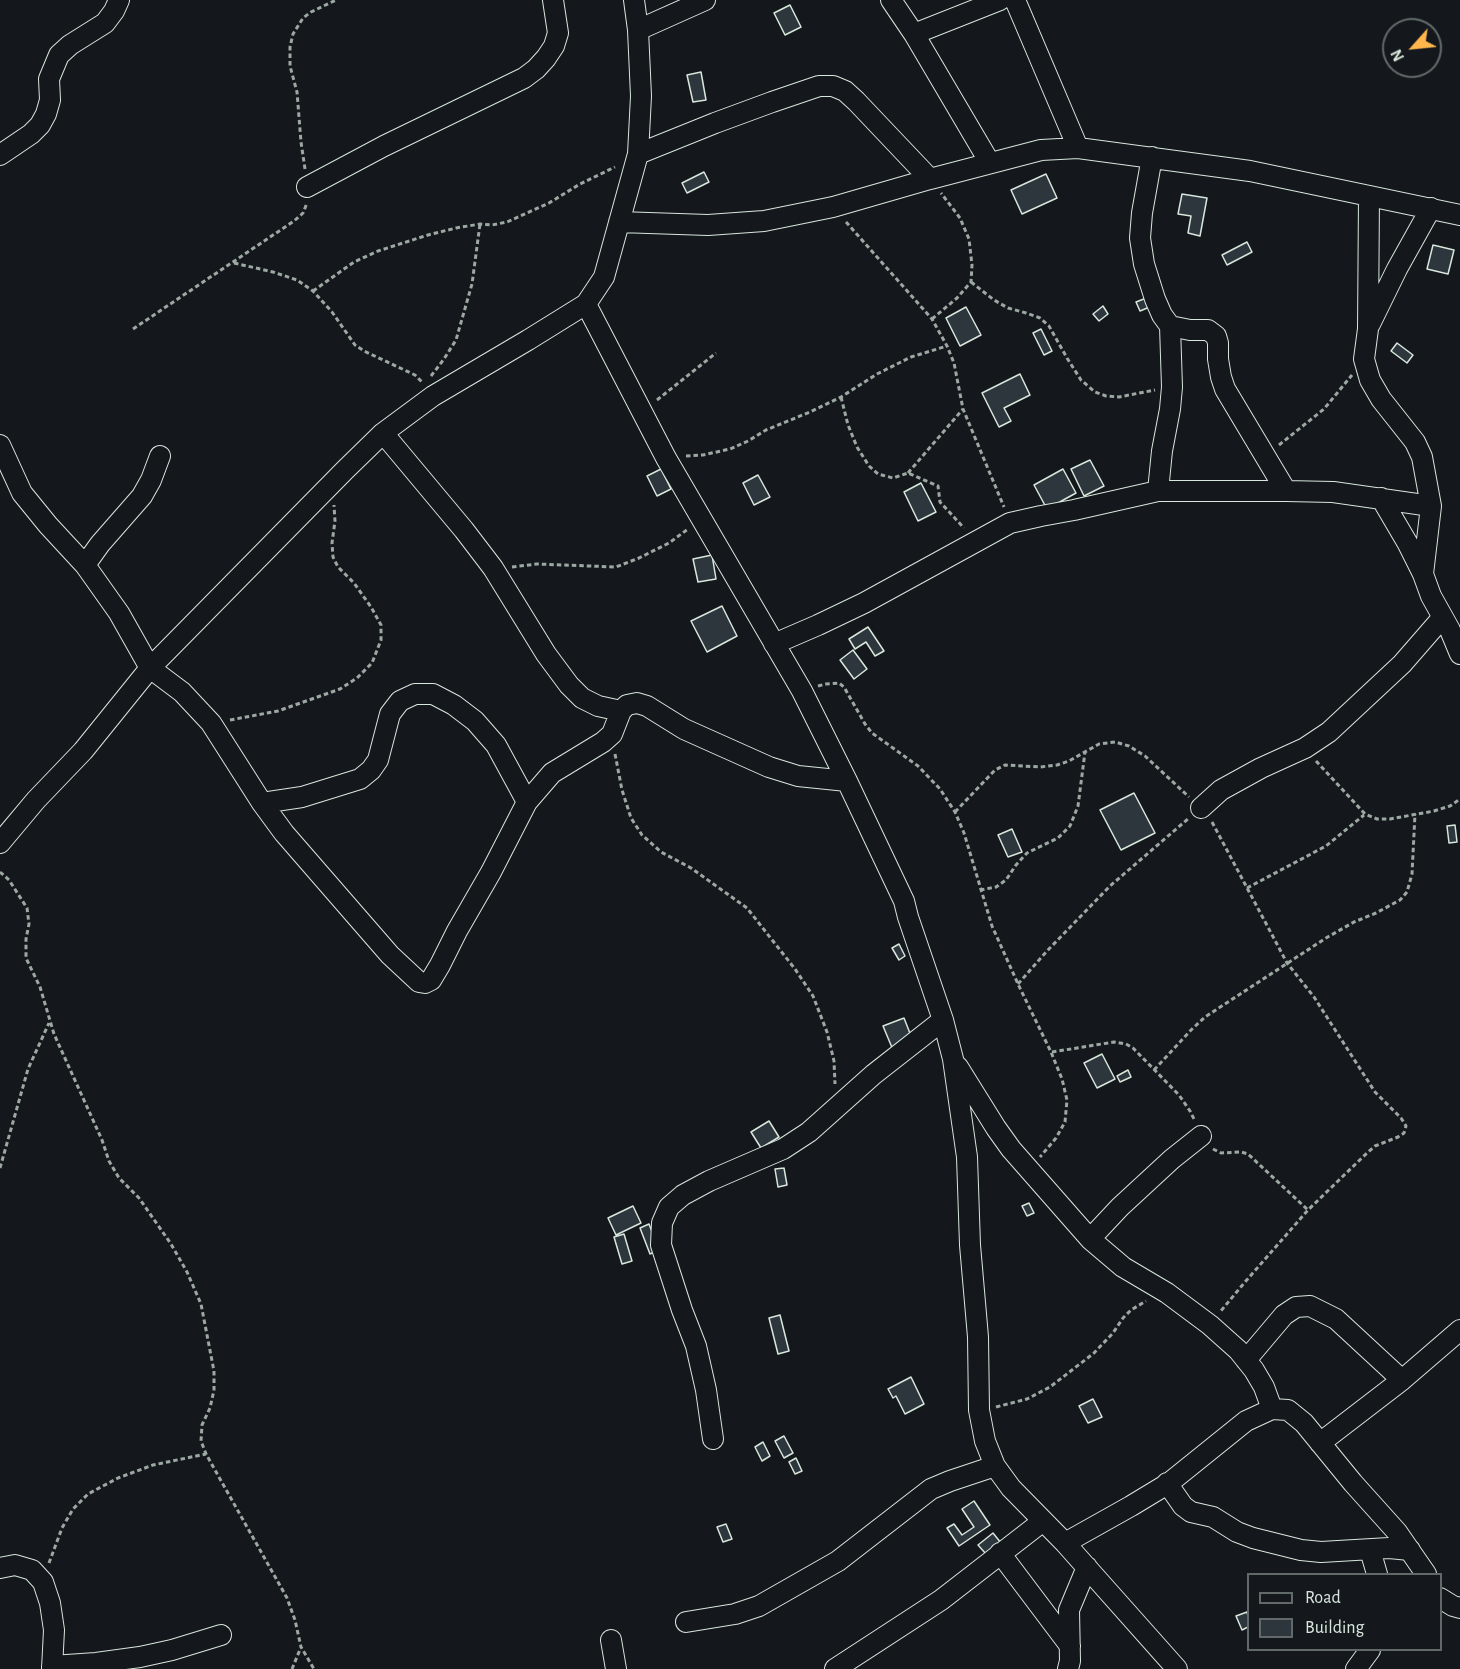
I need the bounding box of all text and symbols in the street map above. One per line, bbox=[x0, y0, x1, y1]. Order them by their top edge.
north arrow bbox=[1382, 18, 1442, 78]
text: N bbox=[1388, 47, 1407, 64]
legend bbox=[1247, 1573, 1442, 1651]
text: Road bbox=[1305, 1589, 1341, 1607]
text: Building bbox=[1305, 1619, 1364, 1637]

